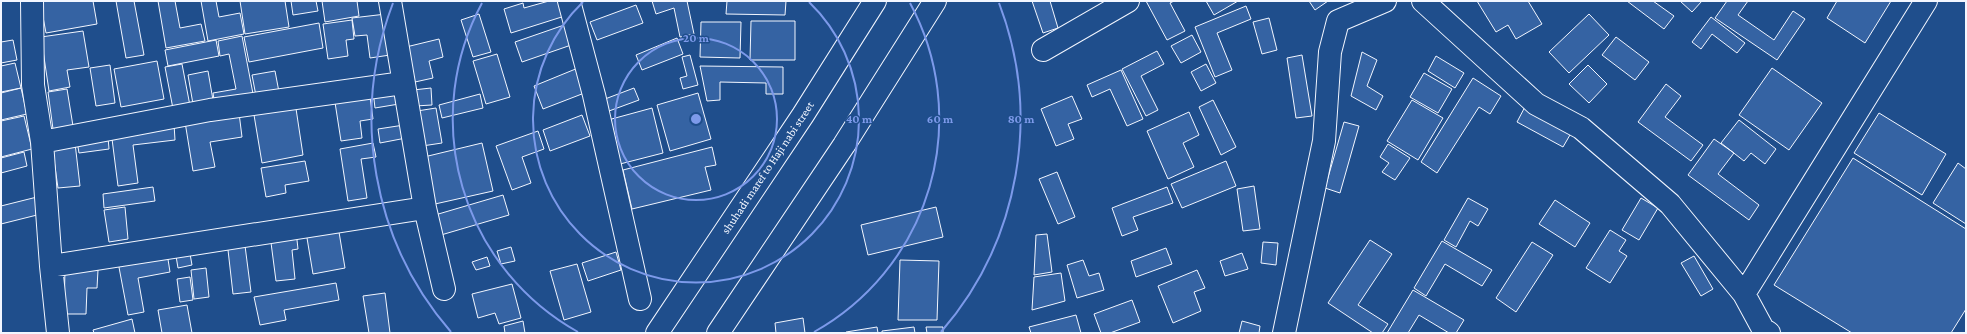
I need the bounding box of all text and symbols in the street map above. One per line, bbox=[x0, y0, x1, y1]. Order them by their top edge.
text: 20 m bbox=[683, 31, 710, 45]
street label: shuhadi maref to Haji nabi street bbox=[718, 98, 817, 236]
centre of rings bbox=[689, 112, 703, 126]
text: 40 m bbox=[846, 112, 873, 126]
text: 60 m bbox=[927, 112, 954, 126]
text: 80 m bbox=[1008, 112, 1035, 126]

